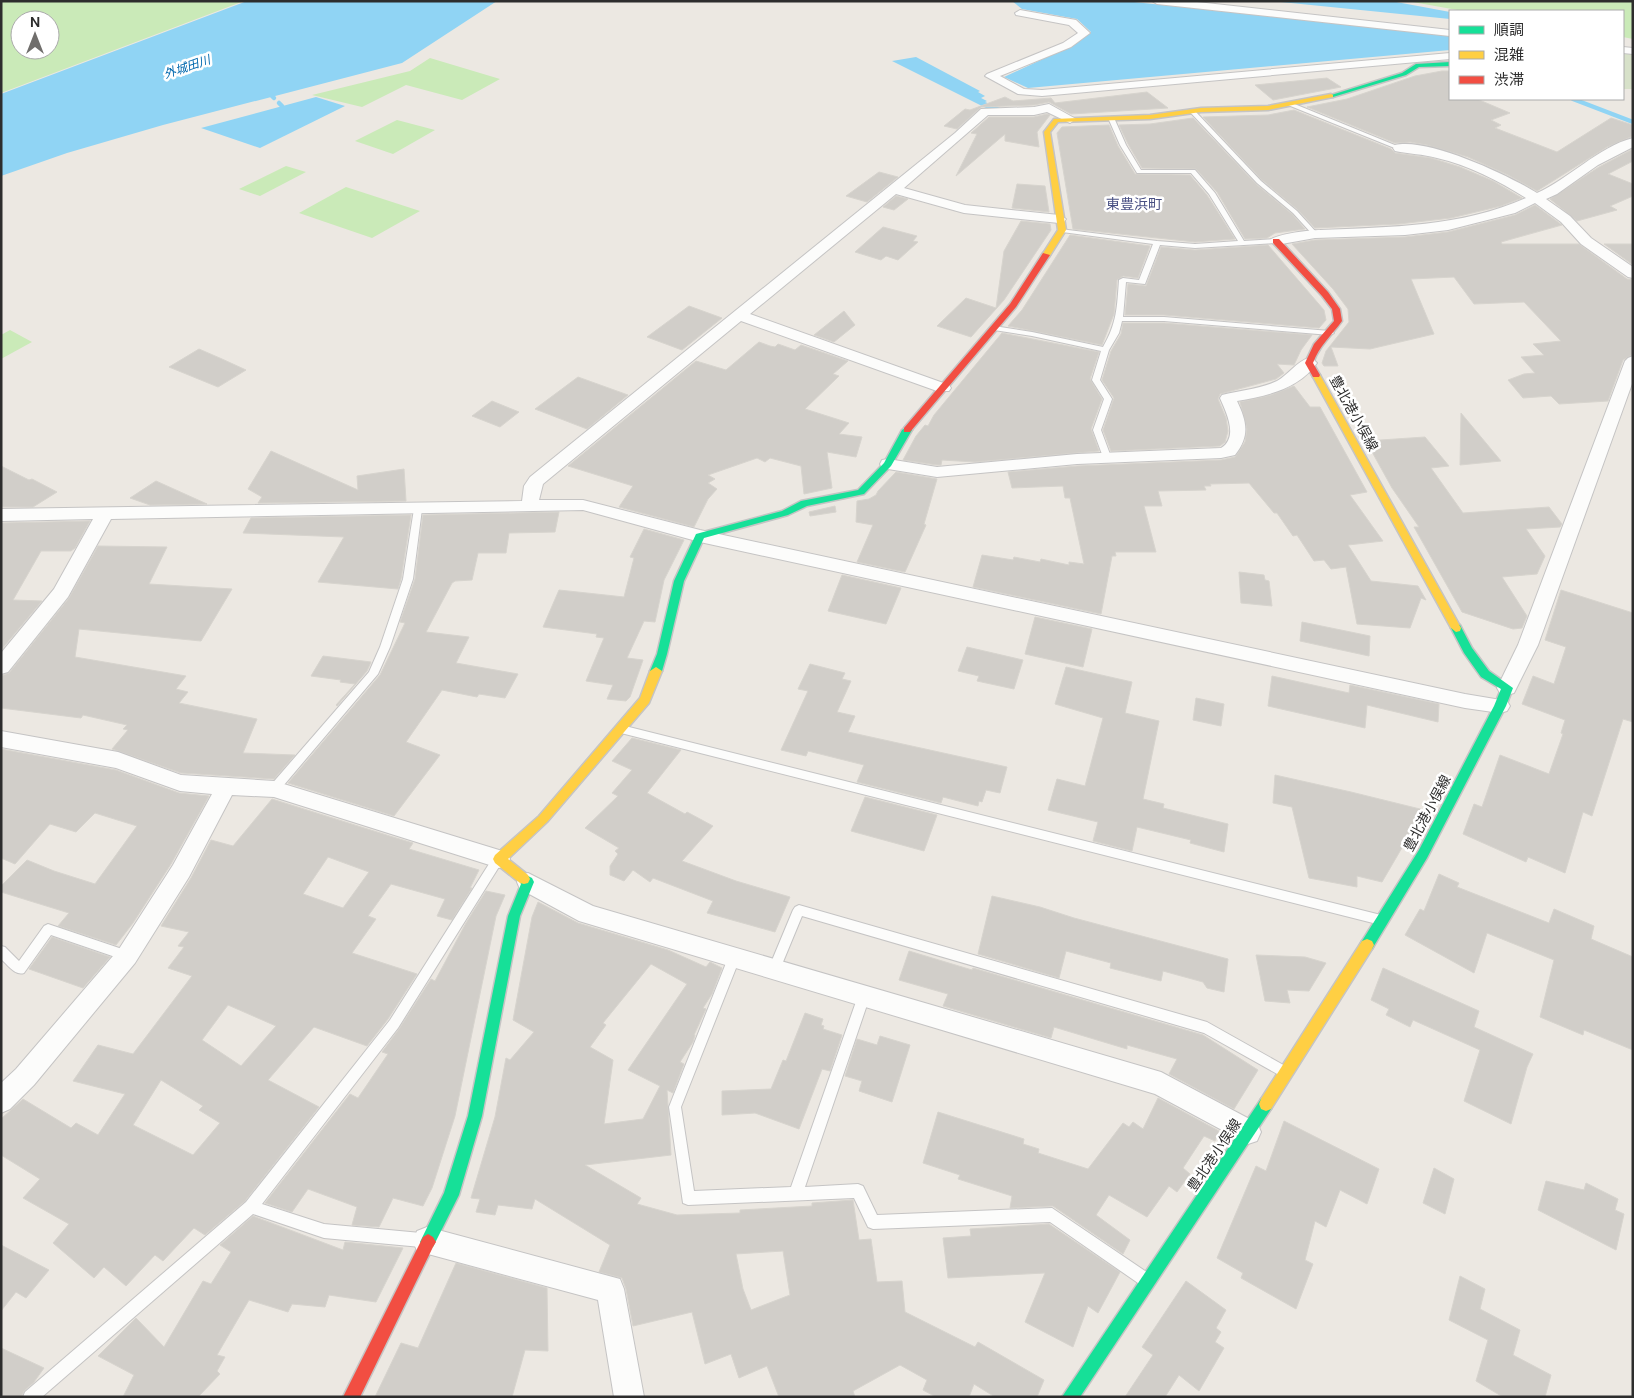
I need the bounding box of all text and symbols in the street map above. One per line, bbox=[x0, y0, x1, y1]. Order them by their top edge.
north arrow bbox=[10, 10, 60, 60]
legend bbox=[1449, 10, 1624, 100]
text: N bbox=[30, 13, 40, 31]
text: 順調 bbox=[1494, 20, 1524, 40]
text: 混雑 bbox=[1494, 45, 1524, 65]
water label: 外城田川 bbox=[162, 51, 214, 82]
text: 渋滞 bbox=[1494, 70, 1524, 90]
district label: 東豊浜町 bbox=[1106, 195, 1162, 213]
street label: 豊北港小俣線 bbox=[1326, 372, 1382, 454]
street label: 豊北港小俣線 bbox=[1399, 772, 1455, 854]
street label: 豊北港小俣線 bbox=[1183, 1115, 1245, 1195]

